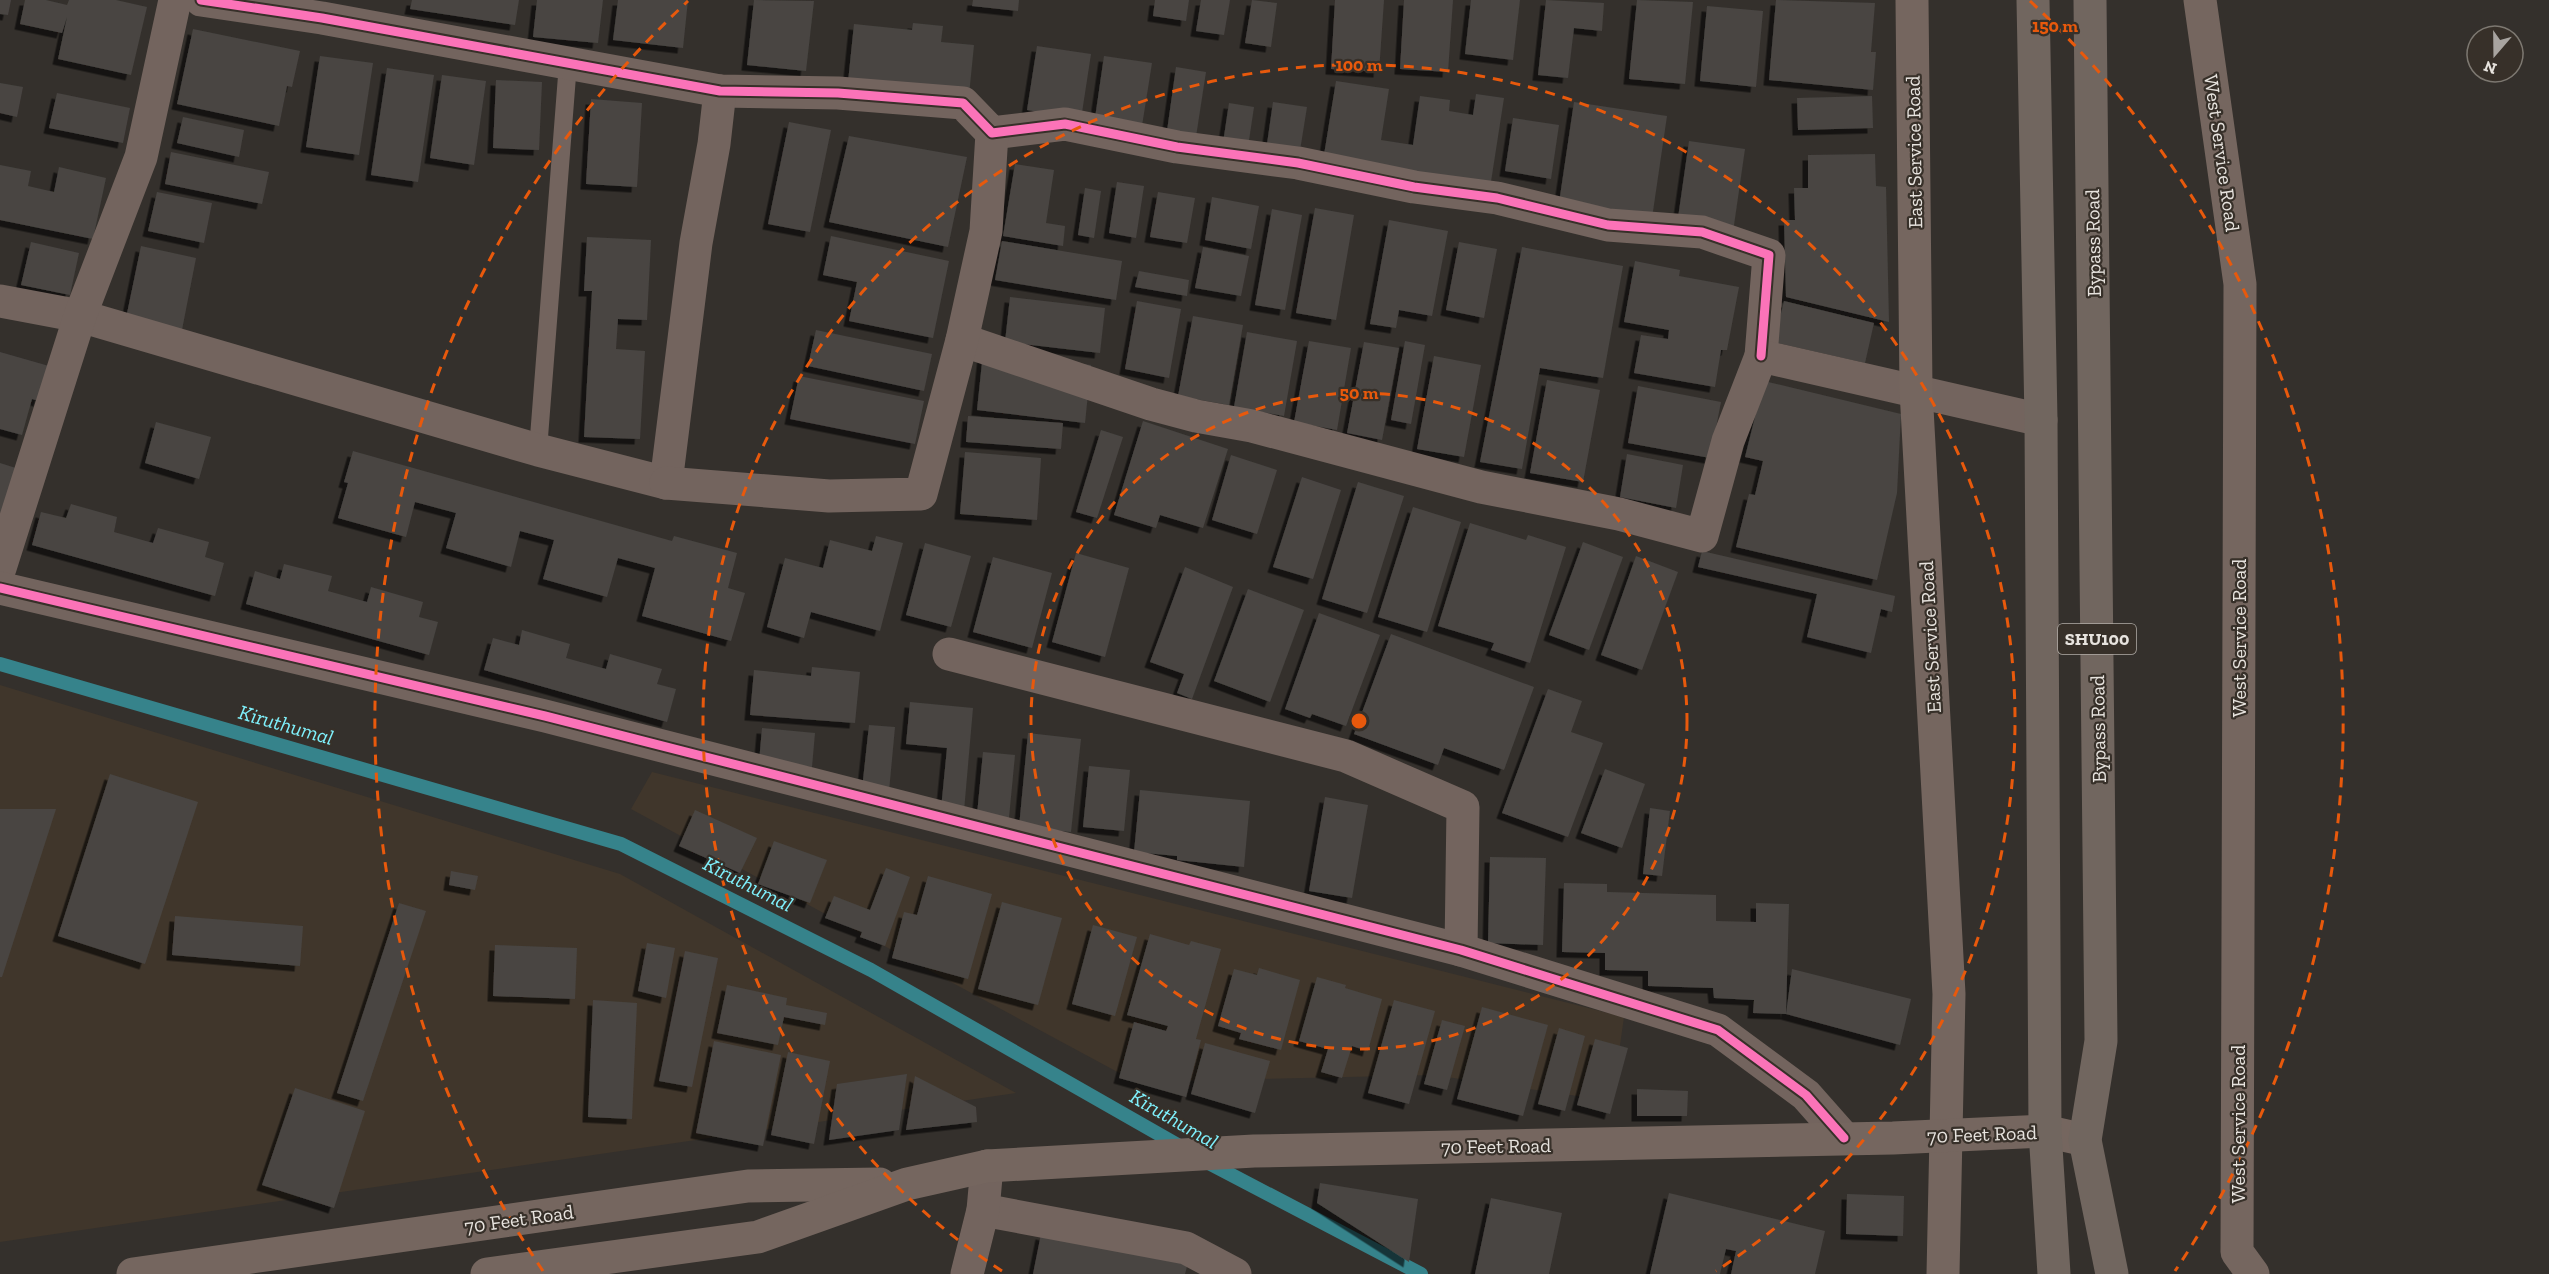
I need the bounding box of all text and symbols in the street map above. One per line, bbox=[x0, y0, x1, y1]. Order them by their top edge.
text: 150 m bbox=[2032, 15, 2078, 37]
north arrow bbox=[2465, 24, 2525, 84]
text: 100 m bbox=[1335, 54, 1383, 76]
text: N bbox=[2481, 57, 2499, 79]
street label: West Service Road bbox=[2199, 73, 2245, 233]
street label: East Service Road bbox=[1901, 76, 1927, 228]
street label: Bypass Road bbox=[2080, 189, 2106, 297]
text: 50 m bbox=[1340, 382, 1379, 404]
street label: West Service Road bbox=[2227, 559, 2251, 717]
street label: East Service Road bbox=[1914, 560, 1946, 714]
road number: SHU100 bbox=[2058, 624, 2136, 654]
street label: Bypass Road bbox=[2085, 675, 2111, 783]
water label: Kiruthumal bbox=[236, 699, 336, 750]
centre of rings bbox=[1349, 711, 1369, 731]
water label: Kiruthumal bbox=[699, 850, 797, 917]
street label: West Service Road bbox=[2226, 1045, 2250, 1203]
water label: Kiruthumal bbox=[1126, 1083, 1223, 1154]
street label: 70 Feet Road bbox=[1927, 1120, 2037, 1148]
street label: 70 Feet Road bbox=[1441, 1133, 1551, 1159]
street label: 70 Feet Road bbox=[463, 1199, 575, 1239]

